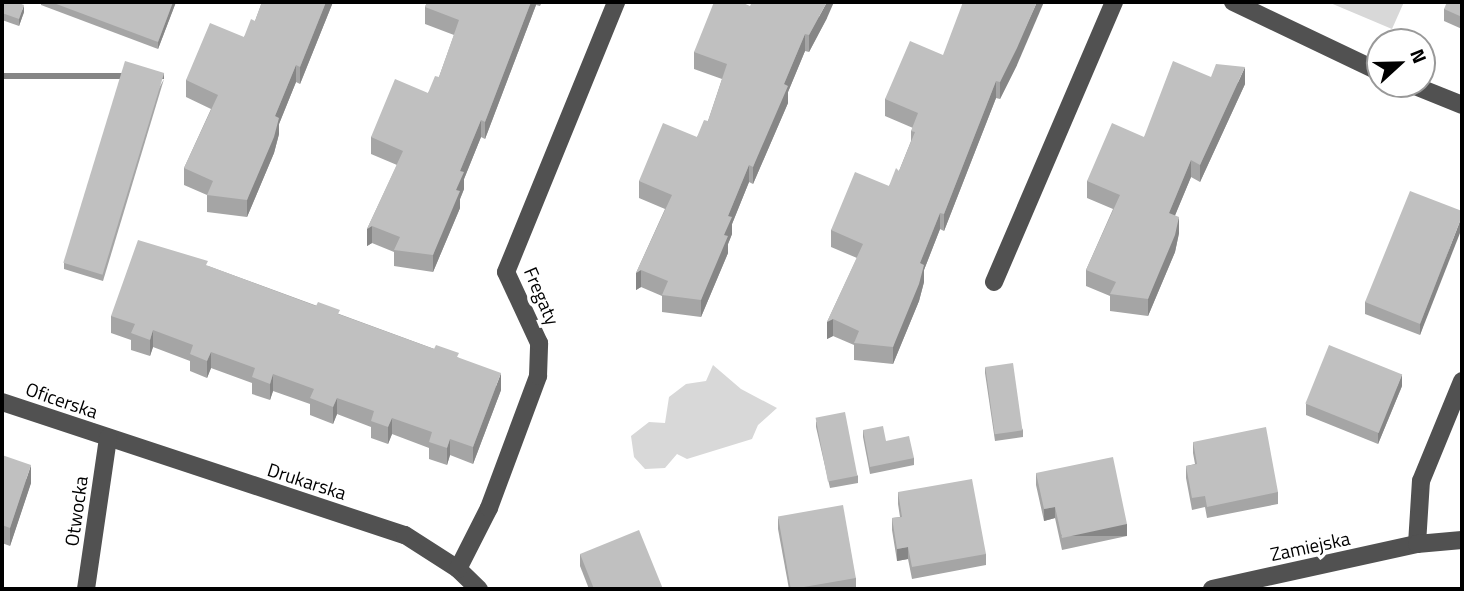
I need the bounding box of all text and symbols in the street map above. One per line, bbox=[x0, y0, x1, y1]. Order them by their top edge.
north arrow bbox=[1366, 28, 1436, 98]
text: N bbox=[1403, 44, 1435, 67]
street label: Fregaty bbox=[520, 264, 564, 328]
street label: Oficerska bbox=[23, 377, 101, 423]
street label: Drukarska bbox=[265, 458, 349, 504]
street label: Otwocka bbox=[60, 475, 92, 547]
street label: Zamiejska bbox=[1268, 526, 1352, 566]

